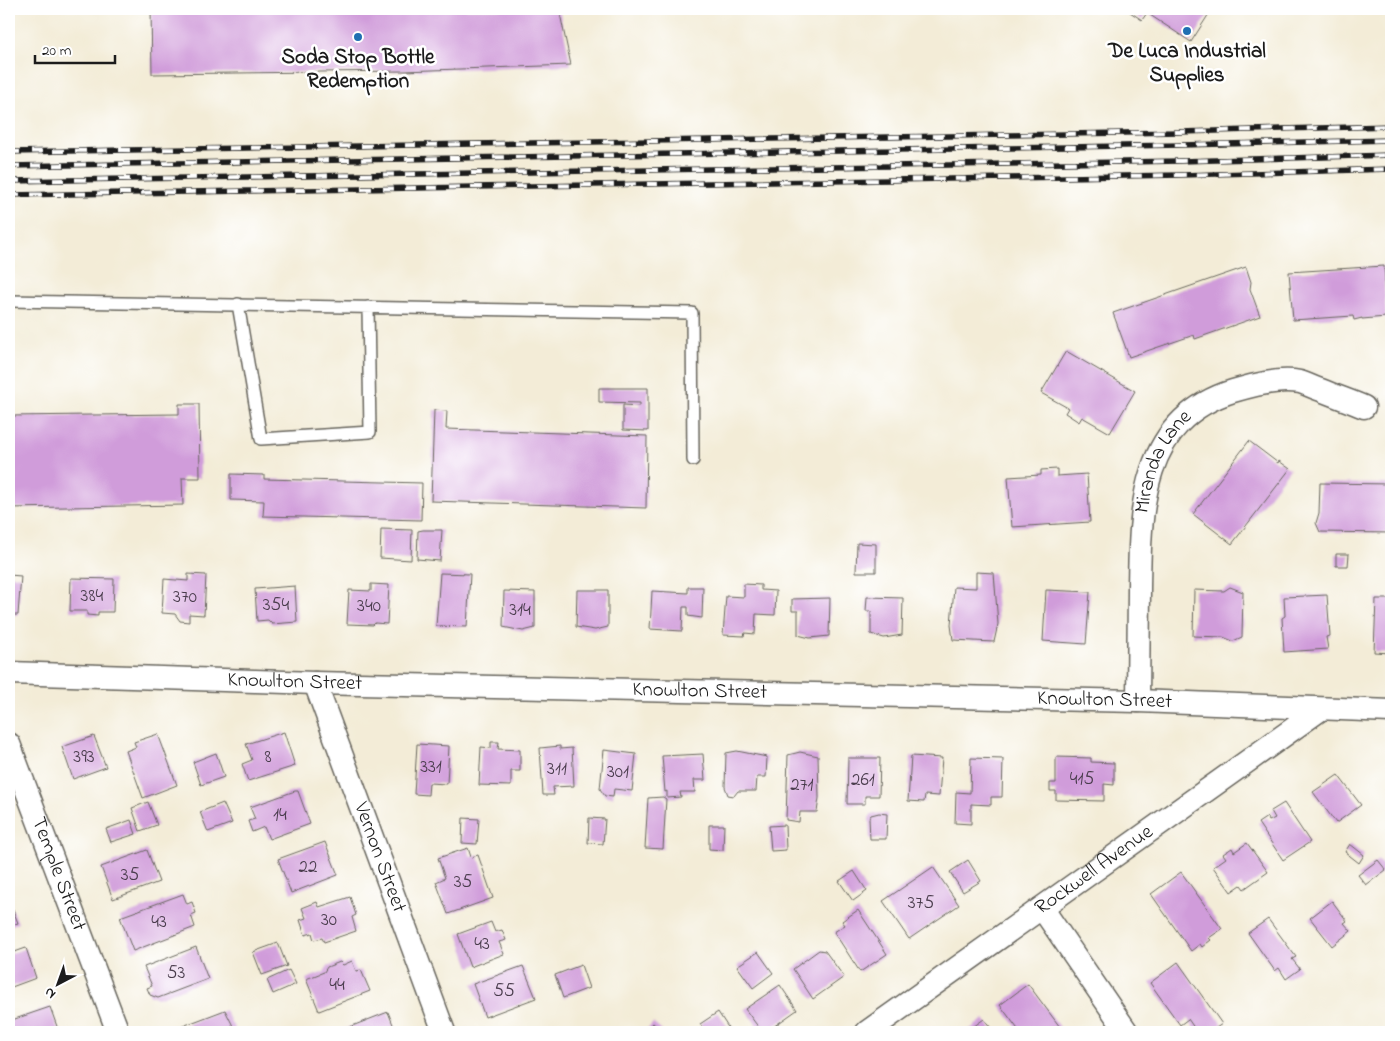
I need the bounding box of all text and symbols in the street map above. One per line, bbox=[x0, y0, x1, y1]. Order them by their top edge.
marker: De Luca Industrial Supplies bbox=[1181, 25, 1193, 37]
marker: Soda Stop Bottle Redemption bbox=[352, 31, 364, 43]
scale bar bbox=[35, 32, 115, 64]
place label: De Luca Industrial Supplies bbox=[1107, 37, 1266, 91]
text: 20 m bbox=[42, 40, 72, 62]
place label: Soda Stop Bottle Redemption bbox=[281, 43, 435, 97]
street label: Miranda Lane bbox=[1128, 403, 1199, 515]
house number: 384 bbox=[81, 583, 104, 610]
house number: 370 bbox=[173, 584, 197, 611]
house number: 354 bbox=[263, 592, 289, 619]
house number: 340 bbox=[357, 593, 381, 620]
house number: 314 bbox=[509, 597, 531, 624]
street label: Knowlton Street bbox=[227, 665, 363, 699]
street label: Knowlton Street bbox=[632, 675, 768, 708]
street label: Knowlton Street bbox=[1037, 684, 1173, 717]
house number: 393 bbox=[73, 744, 95, 771]
house number: 8 bbox=[264, 744, 272, 771]
house number: 331 bbox=[420, 754, 442, 781]
house number: 311 bbox=[547, 756, 567, 783]
house number: 301 bbox=[607, 759, 629, 786]
house number: 415 bbox=[1070, 766, 1094, 793]
house number: 261 bbox=[851, 767, 875, 794]
house number: 271 bbox=[790, 772, 814, 799]
street label: Vernon Street bbox=[345, 797, 414, 917]
house number: 14 bbox=[273, 802, 287, 829]
street label: Temple Street bbox=[23, 813, 93, 935]
street label: Rockwell Avenue bbox=[1029, 817, 1160, 923]
house number: 22 bbox=[299, 854, 317, 881]
house number: 35 bbox=[121, 862, 139, 889]
house number: 35 bbox=[454, 869, 472, 896]
house number: 375 bbox=[908, 890, 934, 917]
house number: 30 bbox=[321, 907, 337, 934]
house number: 43 bbox=[151, 909, 167, 936]
house number: 43 bbox=[474, 931, 490, 958]
north arrow bbox=[32, 958, 82, 1008]
house number: 53 bbox=[167, 960, 186, 987]
house number: 44 bbox=[329, 972, 345, 999]
house number: 55 bbox=[493, 978, 515, 1005]
text: N bbox=[40, 982, 61, 1004]

